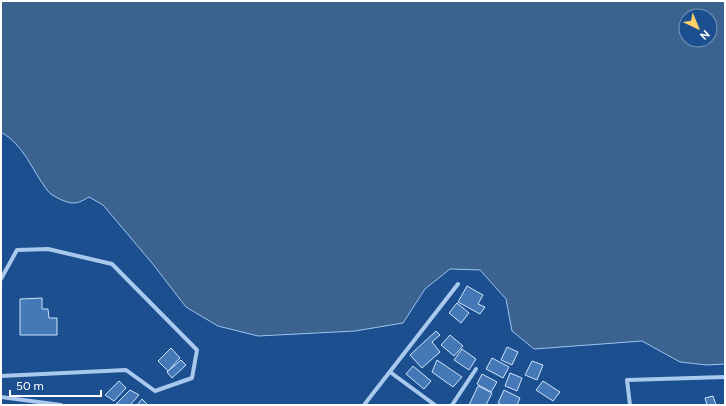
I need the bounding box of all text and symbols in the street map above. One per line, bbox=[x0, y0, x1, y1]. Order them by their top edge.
north arrow bbox=[678, 8, 718, 48]
text: N bbox=[697, 27, 712, 42]
scale bar bbox=[10, 372, 101, 398]
text: 50 m bbox=[16, 379, 44, 393]

